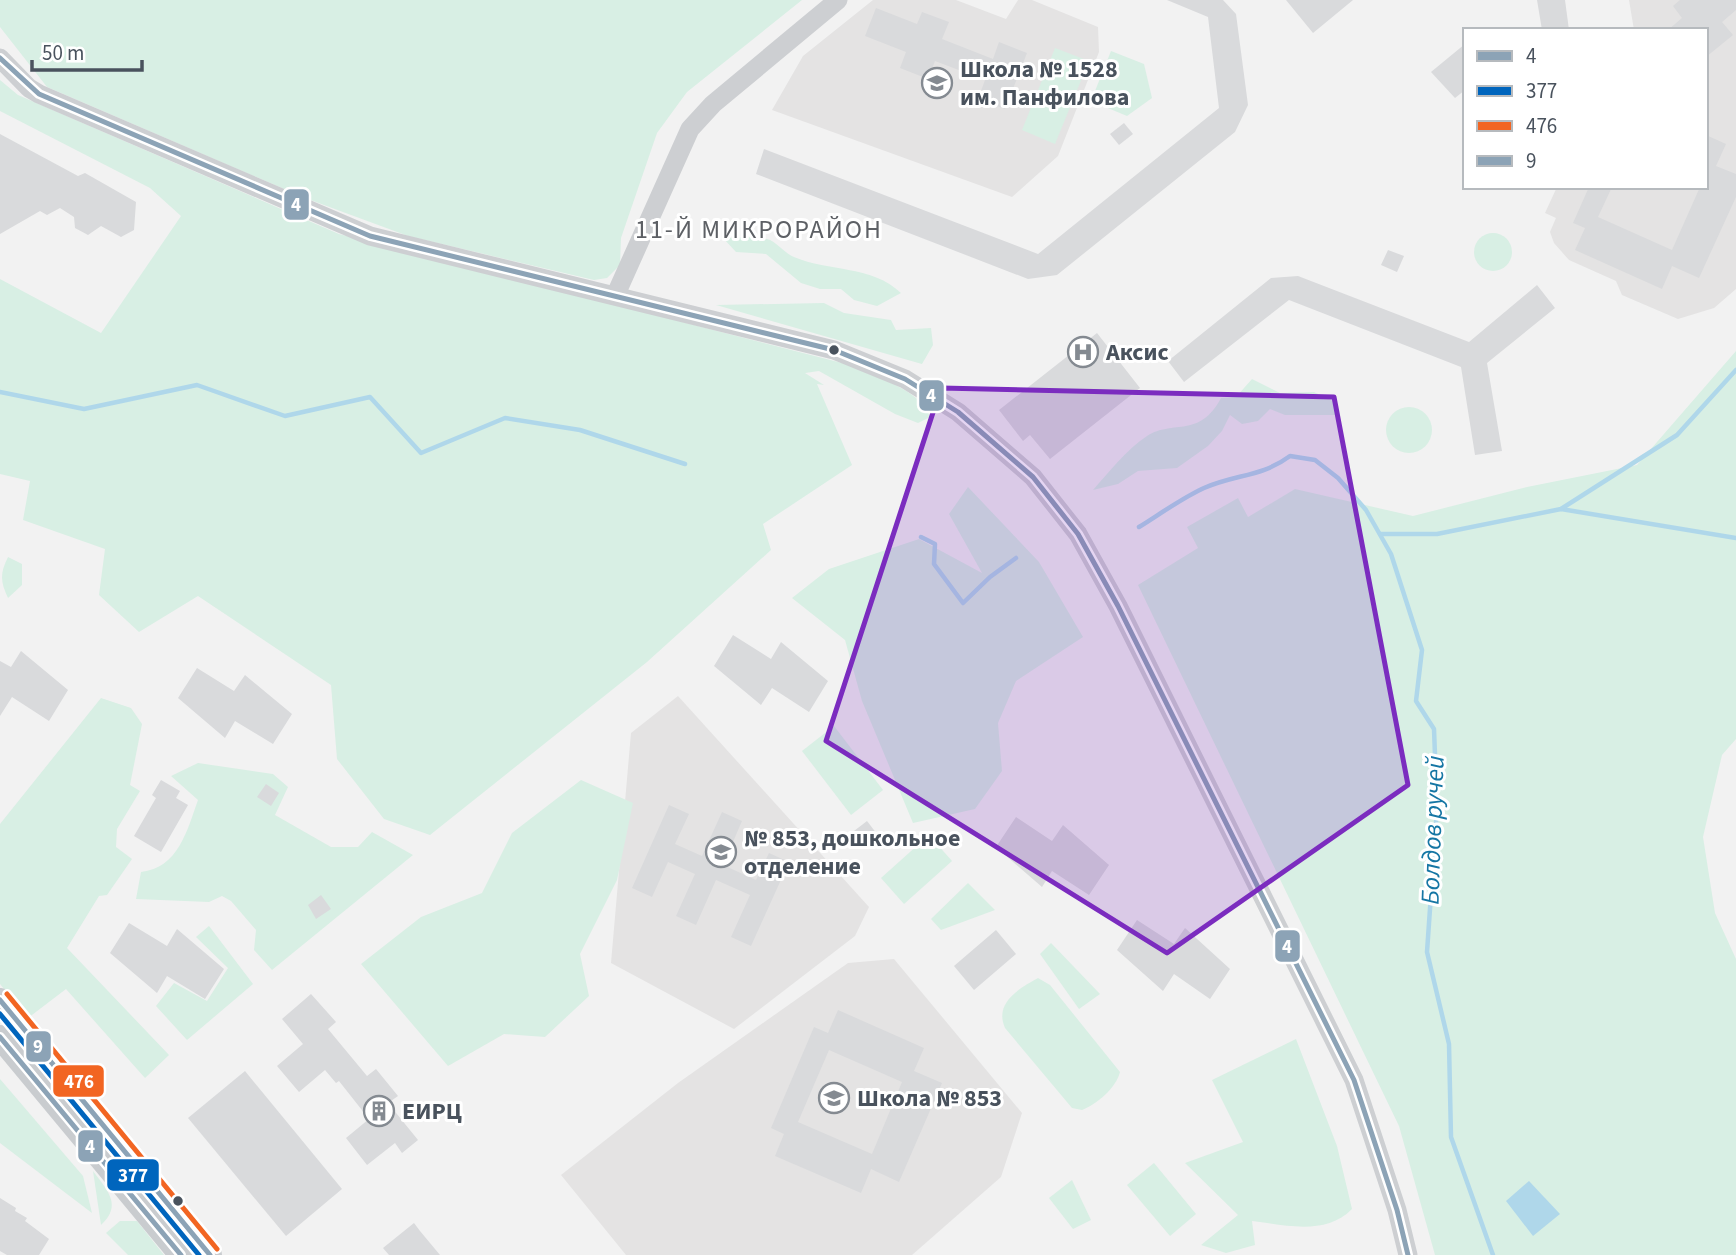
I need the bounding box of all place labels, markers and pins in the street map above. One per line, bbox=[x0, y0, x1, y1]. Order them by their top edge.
place label: Школа № 1528 им. Панфилова bbox=[960, 52, 1129, 115]
school or university icon: Школа № 1528 им. Панфилова bbox=[920, 66, 954, 100]
hospital icon: Аксис bbox=[1066, 335, 1100, 369]
place label: Аксис bbox=[1105, 335, 1169, 370]
unlabelled marker bbox=[827, 343, 841, 357]
place label: № 853, дошкольное отделение bbox=[744, 821, 960, 884]
school or university icon: № 853, дошкольное отделение bbox=[704, 835, 738, 869]
school or university icon: Школа № 853 bbox=[817, 1081, 851, 1115]
place label: Школа № 853 bbox=[857, 1081, 1002, 1116]
building icon: ЕИРЦ bbox=[362, 1094, 396, 1128]
place label: ЕИРЦ bbox=[402, 1094, 462, 1129]
unlabelled marker bbox=[171, 1194, 185, 1208]

